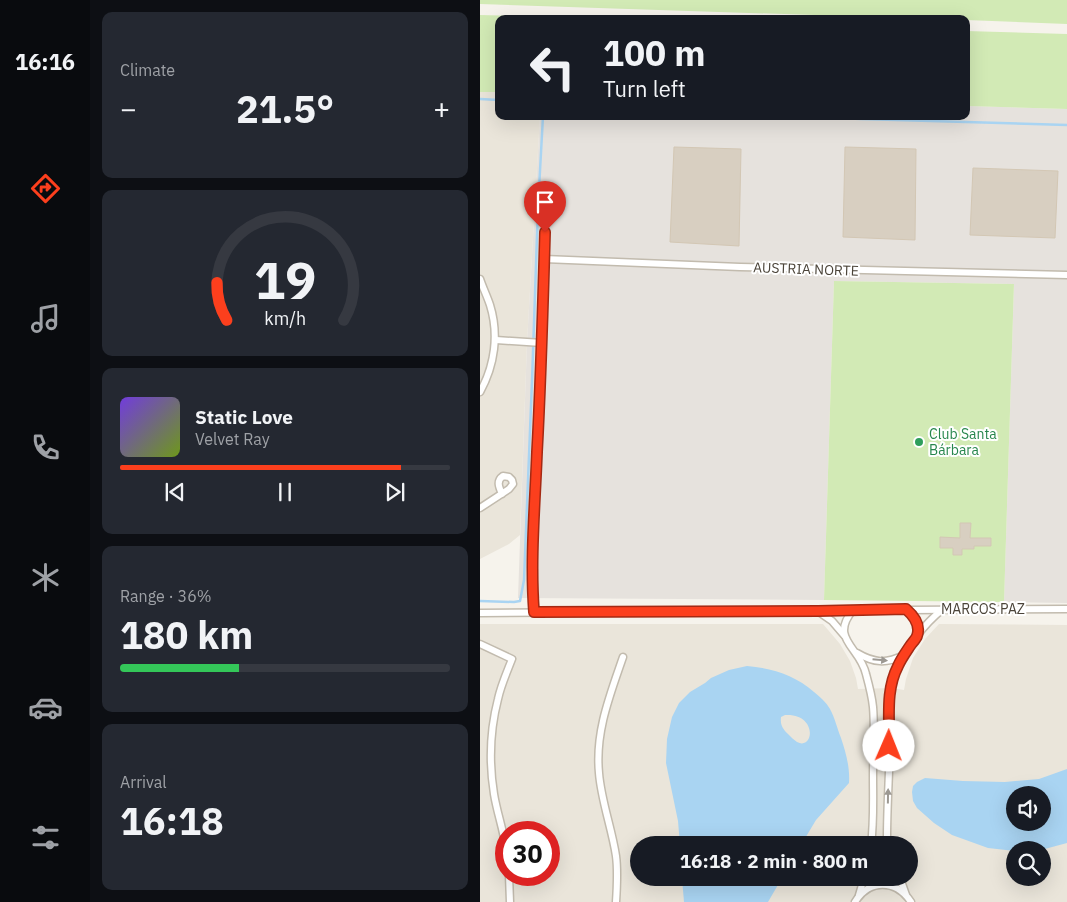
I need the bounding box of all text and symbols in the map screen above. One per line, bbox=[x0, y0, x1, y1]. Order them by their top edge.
text: 100 m bbox=[603, 30, 706, 76]
icon: left bbox=[520, 35, 585, 100]
text: 16:16 bbox=[15, 47, 75, 76]
text: Climate bbox=[120, 60, 175, 80]
text: Turn left bbox=[603, 74, 686, 103]
text: 21.5° bbox=[236, 84, 334, 133]
text: − bbox=[120, 90, 137, 127]
text: + bbox=[433, 90, 450, 127]
icon: directions bbox=[28, 171, 63, 206]
pin bbox=[524, 181, 566, 232]
icon: arrive bbox=[531, 188, 559, 216]
text: 19 bbox=[254, 246, 316, 313]
street label: AUSTRIA NORTE bbox=[753, 258, 859, 280]
icon: music bbox=[28, 301, 63, 336]
text: km/h bbox=[264, 307, 306, 330]
text: Static Love bbox=[195, 405, 293, 429]
place label: Club Santa Bárbara bbox=[929, 425, 997, 459]
text: Velvet Ray bbox=[195, 429, 270, 449]
icon: phone bbox=[28, 430, 63, 465]
marker: Club Santa Bárbara bbox=[913, 436, 925, 448]
icon: previous bbox=[161, 478, 189, 506]
icon: pause bbox=[271, 478, 299, 506]
icon: next bbox=[381, 478, 409, 506]
icon: climate bbox=[28, 560, 63, 595]
text: Range · 36% bbox=[120, 586, 212, 606]
street label: MARCOS PAZ bbox=[941, 600, 1025, 618]
text: 180 km bbox=[120, 610, 253, 659]
one-way arrow bbox=[872, 656, 888, 664]
icon: car bbox=[28, 690, 63, 725]
position arrow bbox=[862, 719, 914, 771]
text: Arrival bbox=[120, 772, 167, 792]
map controls bbox=[1006, 786, 1051, 886]
button: sound bbox=[1006, 786, 1051, 831]
one-way arrow bbox=[884, 788, 892, 804]
text: 16:18 bbox=[120, 796, 224, 845]
icon: filters bbox=[28, 820, 63, 855]
speed limit sign: 30 bbox=[495, 821, 560, 886]
button: search bbox=[1006, 841, 1051, 886]
text: 16:18 · 2 min · 800 m bbox=[680, 849, 868, 873]

